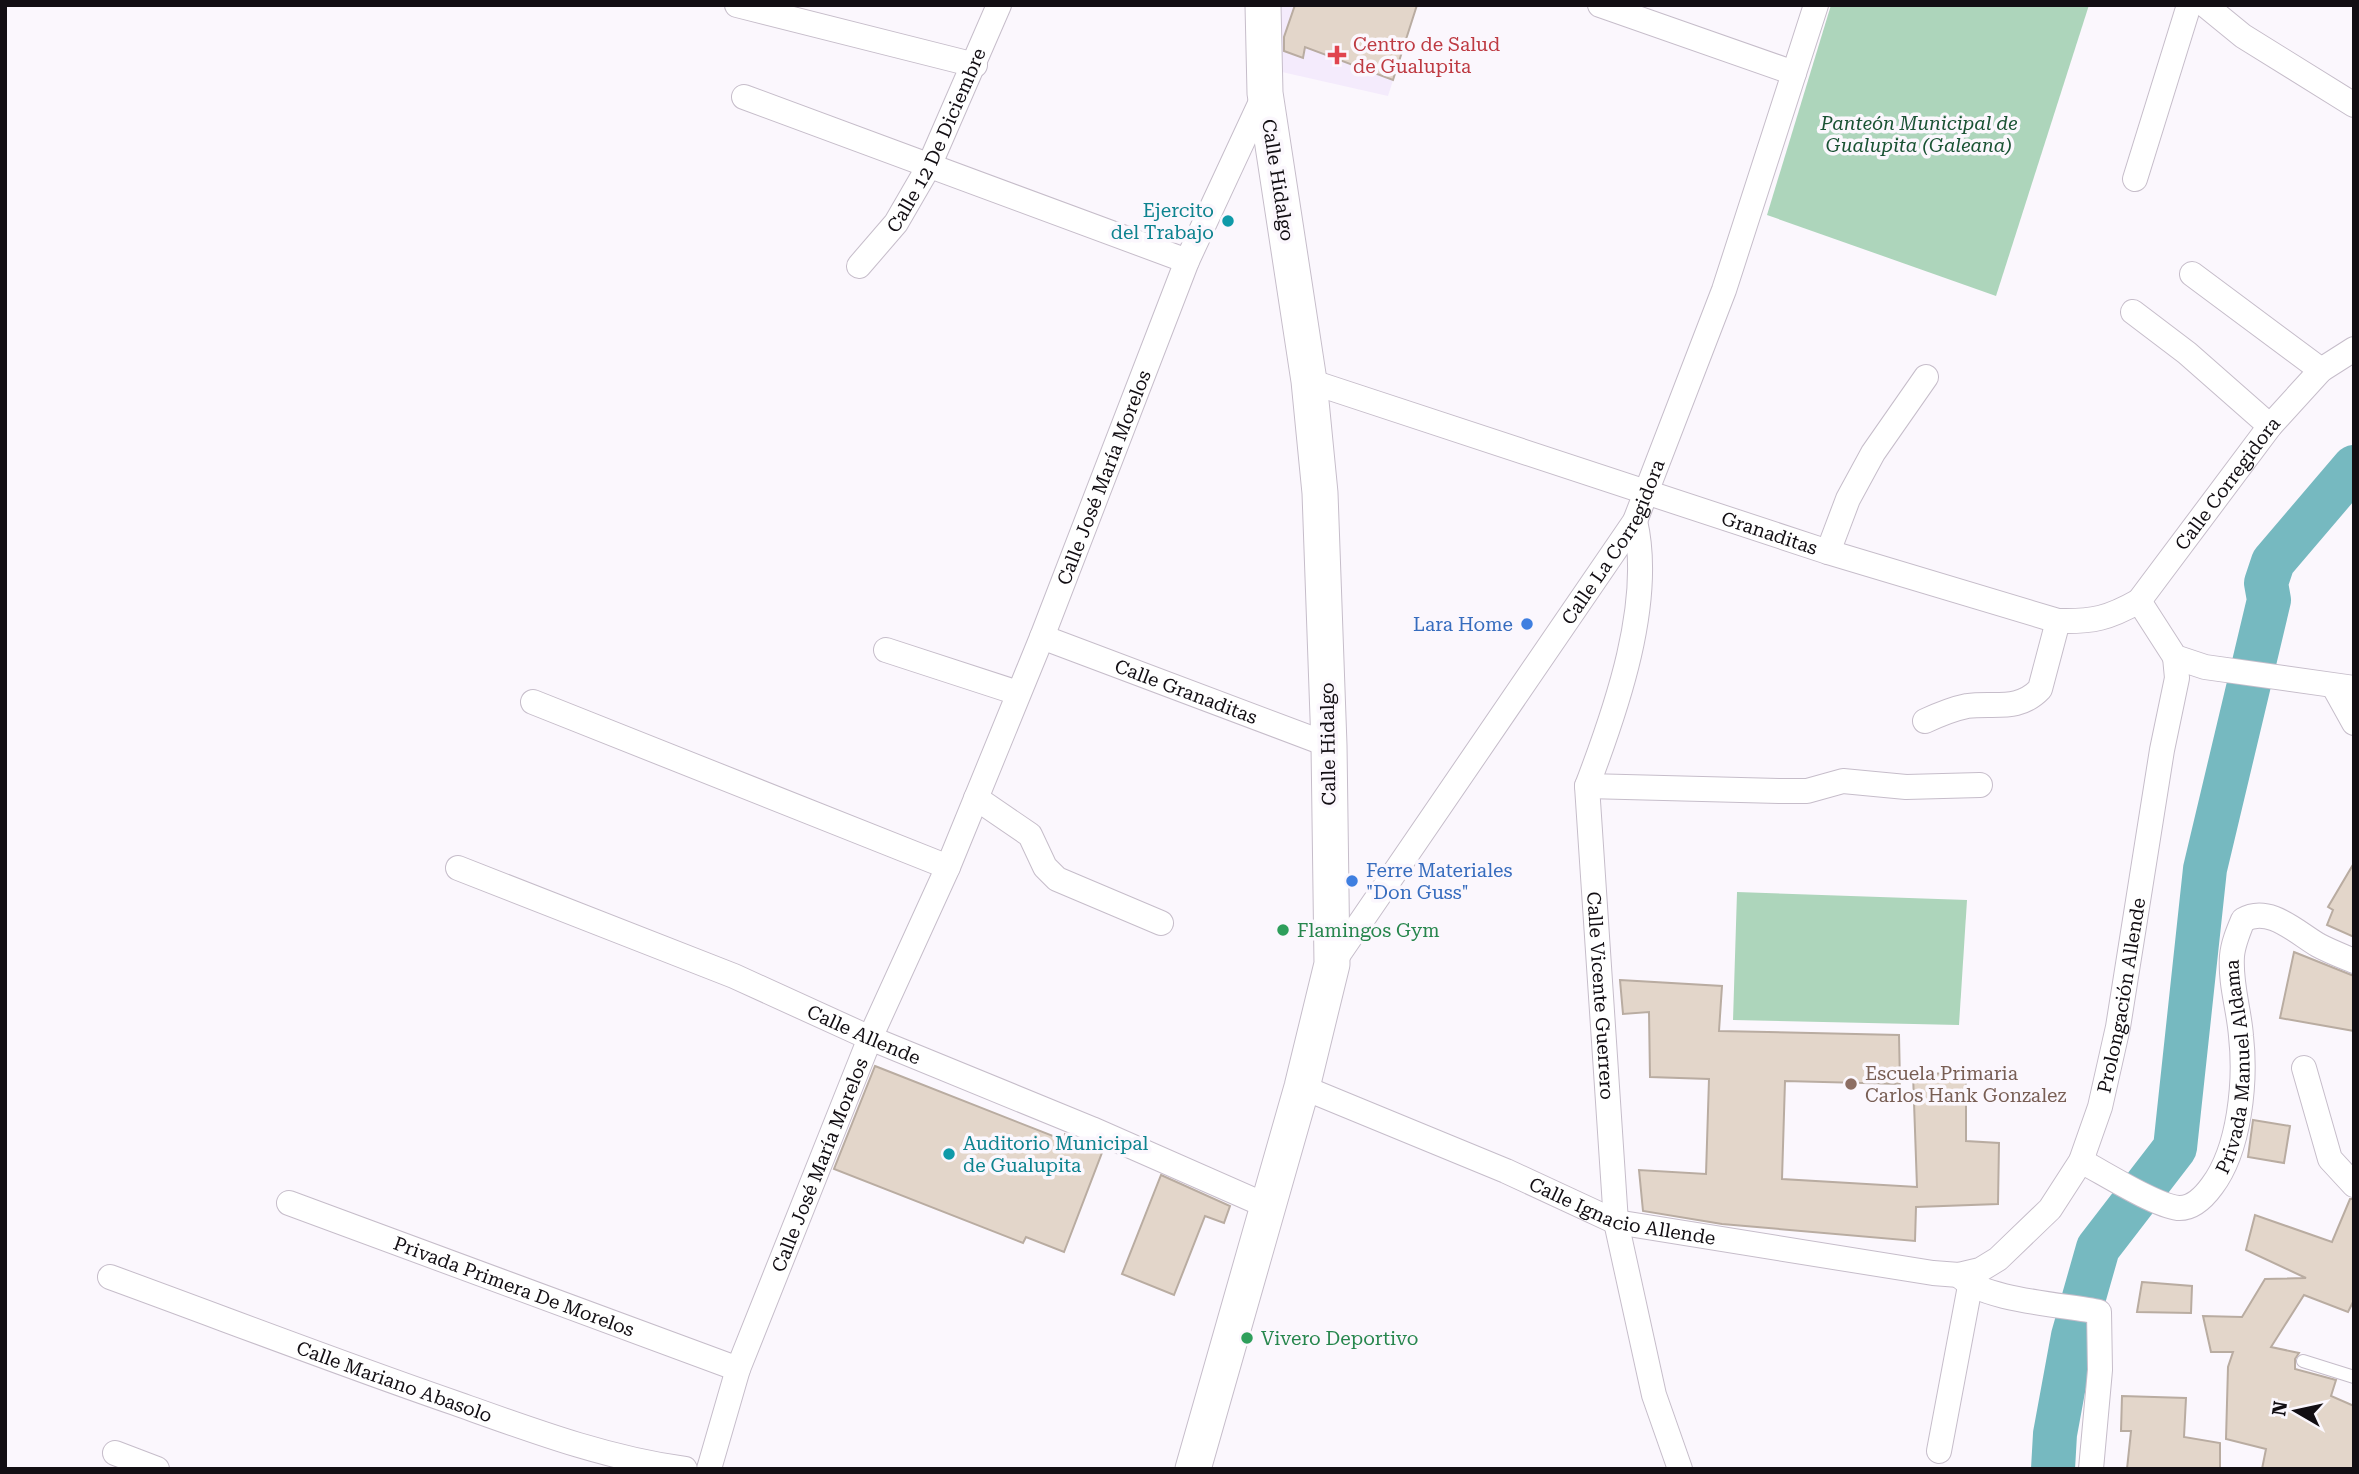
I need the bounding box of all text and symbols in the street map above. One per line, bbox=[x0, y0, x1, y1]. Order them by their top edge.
place label: Centro de Salud de Gualupita bbox=[1353, 33, 1500, 78]
street label: Calle 12 De Diciembre bbox=[881, 44, 990, 237]
marker: Centro de Salud de Gualupita bbox=[1327, 45, 1347, 65]
park label: Panteón Municipal de Gualupita (Galeana) bbox=[1819, 112, 2018, 157]
street label: Calle Hidalgo bbox=[1257, 117, 1299, 243]
place label: Ejercito del Trabajo bbox=[1111, 199, 1214, 244]
marker: Ejercito del Trabajo bbox=[1220, 213, 1236, 229]
street label: Calle José María Morelos bbox=[1052, 367, 1155, 588]
street label: Calle Corregidora bbox=[2170, 411, 2285, 555]
street label: Calle La Corregidora bbox=[1556, 455, 1669, 629]
street label: Granaditas bbox=[1719, 506, 1821, 559]
place label: Lara Home bbox=[1413, 613, 1513, 636]
marker: Lara Home bbox=[1519, 616, 1535, 632]
street label: Calle Granaditas bbox=[1112, 654, 1261, 729]
street label: Calle Hidalgo bbox=[1315, 682, 1341, 806]
place label: Ferre Materiales "Don Guss" bbox=[1366, 859, 1513, 904]
marker: Ferre Materiales "Don Guss" bbox=[1344, 873, 1360, 889]
street label: Calle Vicente Guerrero bbox=[1583, 891, 1619, 1100]
street label: Prolongación Allende bbox=[2092, 896, 2150, 1095]
place label: Flamingos Gym bbox=[1297, 919, 1440, 942]
marker: Flamingos Gym bbox=[1275, 922, 1291, 938]
street label: Privada Manuel Aldama bbox=[2210, 959, 2254, 1178]
street label: Calle Allende bbox=[804, 999, 924, 1069]
street label: Calle José María Morelos bbox=[766, 1054, 872, 1275]
place label: Escuela Primaria Carlos Hank Gonzalez bbox=[1865, 1062, 2066, 1107]
marker: Escuela Primaria Carlos Hank Gonzalez bbox=[1843, 1076, 1859, 1092]
place label: Auditorio Municipal de Gualupita bbox=[963, 1132, 1148, 1177]
marker: Auditorio Municipal de Gualupita bbox=[941, 1146, 957, 1162]
street label: Calle Ignacio Allende bbox=[1526, 1172, 1717, 1249]
street label: Privada Primera De Morelos bbox=[391, 1231, 638, 1341]
place label: Vivero Deportivo bbox=[1261, 1327, 1418, 1350]
marker: Vivero Deportivo bbox=[1239, 1330, 1255, 1346]
street label: Calle Mariano Abasolo bbox=[293, 1336, 495, 1427]
north arrow bbox=[2261, 1376, 2331, 1446]
text: N bbox=[2267, 1399, 2292, 1417]

